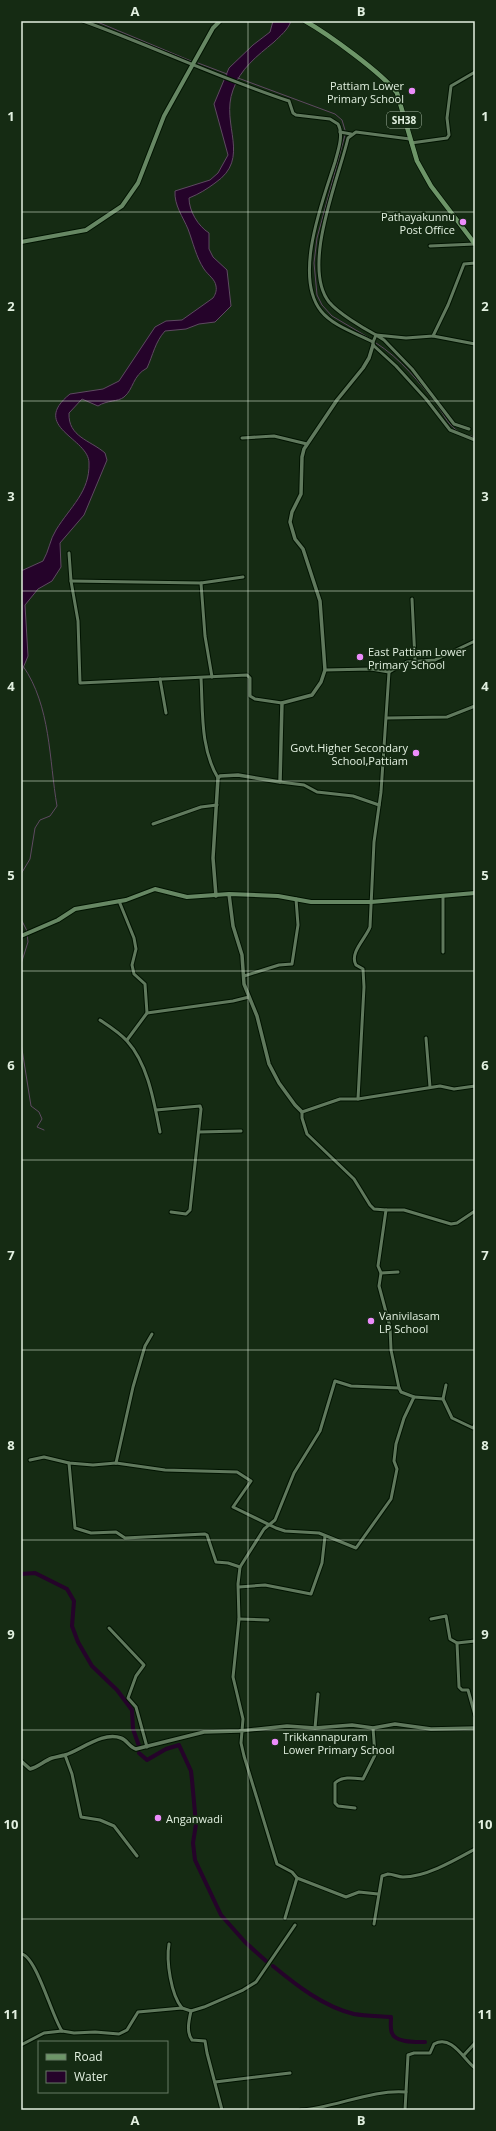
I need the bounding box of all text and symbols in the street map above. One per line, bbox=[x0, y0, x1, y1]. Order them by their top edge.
text: A bbox=[131, 2, 140, 20]
text: B bbox=[357, 2, 366, 20]
place label: Pattiam Lower Primary School bbox=[327, 78, 404, 106]
marker: Pattiam Lower Primary School bbox=[407, 86, 417, 96]
text: 1 bbox=[7, 107, 15, 125]
text: 1 bbox=[481, 107, 489, 125]
road number: SH38 bbox=[387, 112, 421, 128]
place label: Pathayakunnu Post Office bbox=[381, 209, 455, 237]
marker: Pathayakunnu Post Office bbox=[458, 217, 468, 227]
text: 2 bbox=[7, 297, 15, 315]
text: 2 bbox=[481, 297, 489, 315]
text: 3 bbox=[7, 487, 15, 505]
text: 3 bbox=[481, 487, 489, 505]
place label: East Pattiam Lower Primary School bbox=[368, 644, 467, 672]
marker: East Pattiam Lower Primary School bbox=[355, 652, 365, 662]
text: 4 bbox=[7, 677, 15, 695]
text: 4 bbox=[481, 677, 489, 695]
place label: Govt.Higher Secondary School,Pattiam bbox=[290, 740, 408, 768]
marker: Govt.Higher Secondary School,Pattiam bbox=[411, 748, 421, 758]
text: 5 bbox=[7, 866, 15, 884]
text: 5 bbox=[481, 866, 489, 884]
text: 6 bbox=[7, 1056, 15, 1074]
text: 6 bbox=[481, 1056, 489, 1074]
text: 7 bbox=[7, 1246, 15, 1264]
text: 7 bbox=[481, 1246, 489, 1264]
place label: Vanivilasam LP School bbox=[379, 1308, 440, 1336]
marker: Vanivilasam LP School bbox=[366, 1316, 376, 1326]
text: 8 bbox=[7, 1436, 15, 1454]
text: 8 bbox=[481, 1436, 489, 1454]
text: 9 bbox=[7, 1625, 15, 1643]
text: 9 bbox=[481, 1625, 489, 1643]
place label: Trikkannapuram Lower Primary School bbox=[283, 1729, 395, 1757]
marker: Trikkannapuram Lower Primary School bbox=[270, 1737, 280, 1747]
place label: Anganwadi bbox=[166, 1811, 223, 1826]
marker: Anganwadi bbox=[153, 1813, 163, 1823]
text: 10 bbox=[4, 1815, 18, 1833]
text: 10 bbox=[478, 1815, 492, 1833]
text: 11 bbox=[4, 2005, 18, 2023]
text: 11 bbox=[478, 2005, 492, 2023]
legend bbox=[38, 2041, 168, 2093]
text: Road bbox=[74, 2048, 103, 2065]
text: Water bbox=[74, 2068, 108, 2085]
text: A bbox=[131, 2111, 140, 2129]
text: B bbox=[357, 2111, 366, 2129]

